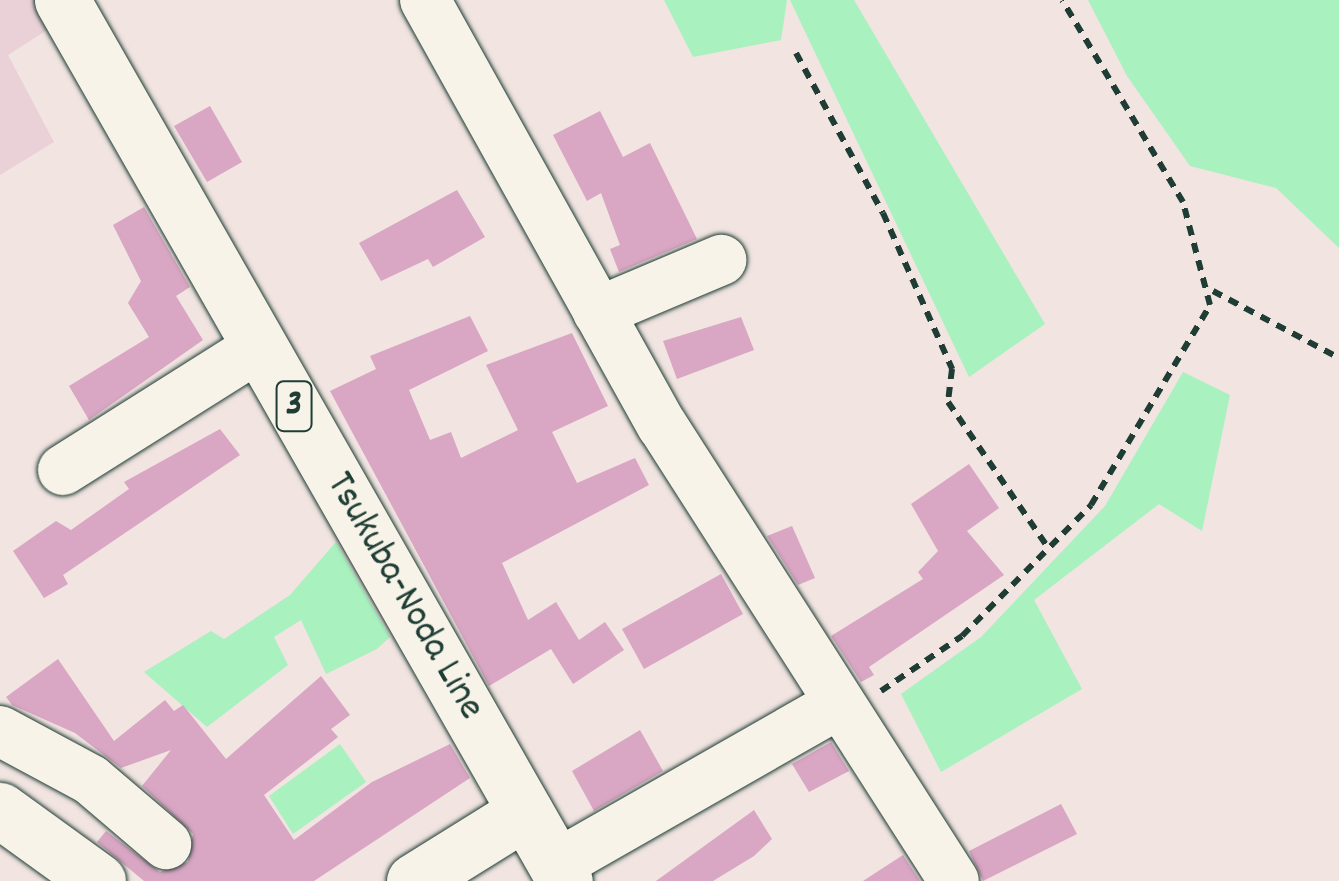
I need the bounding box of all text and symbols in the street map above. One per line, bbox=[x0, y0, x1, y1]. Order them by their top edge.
road number: 3 bbox=[274, 373, 314, 439]
street label: Tsukuba-Noda Line bbox=[313, 465, 493, 729]

